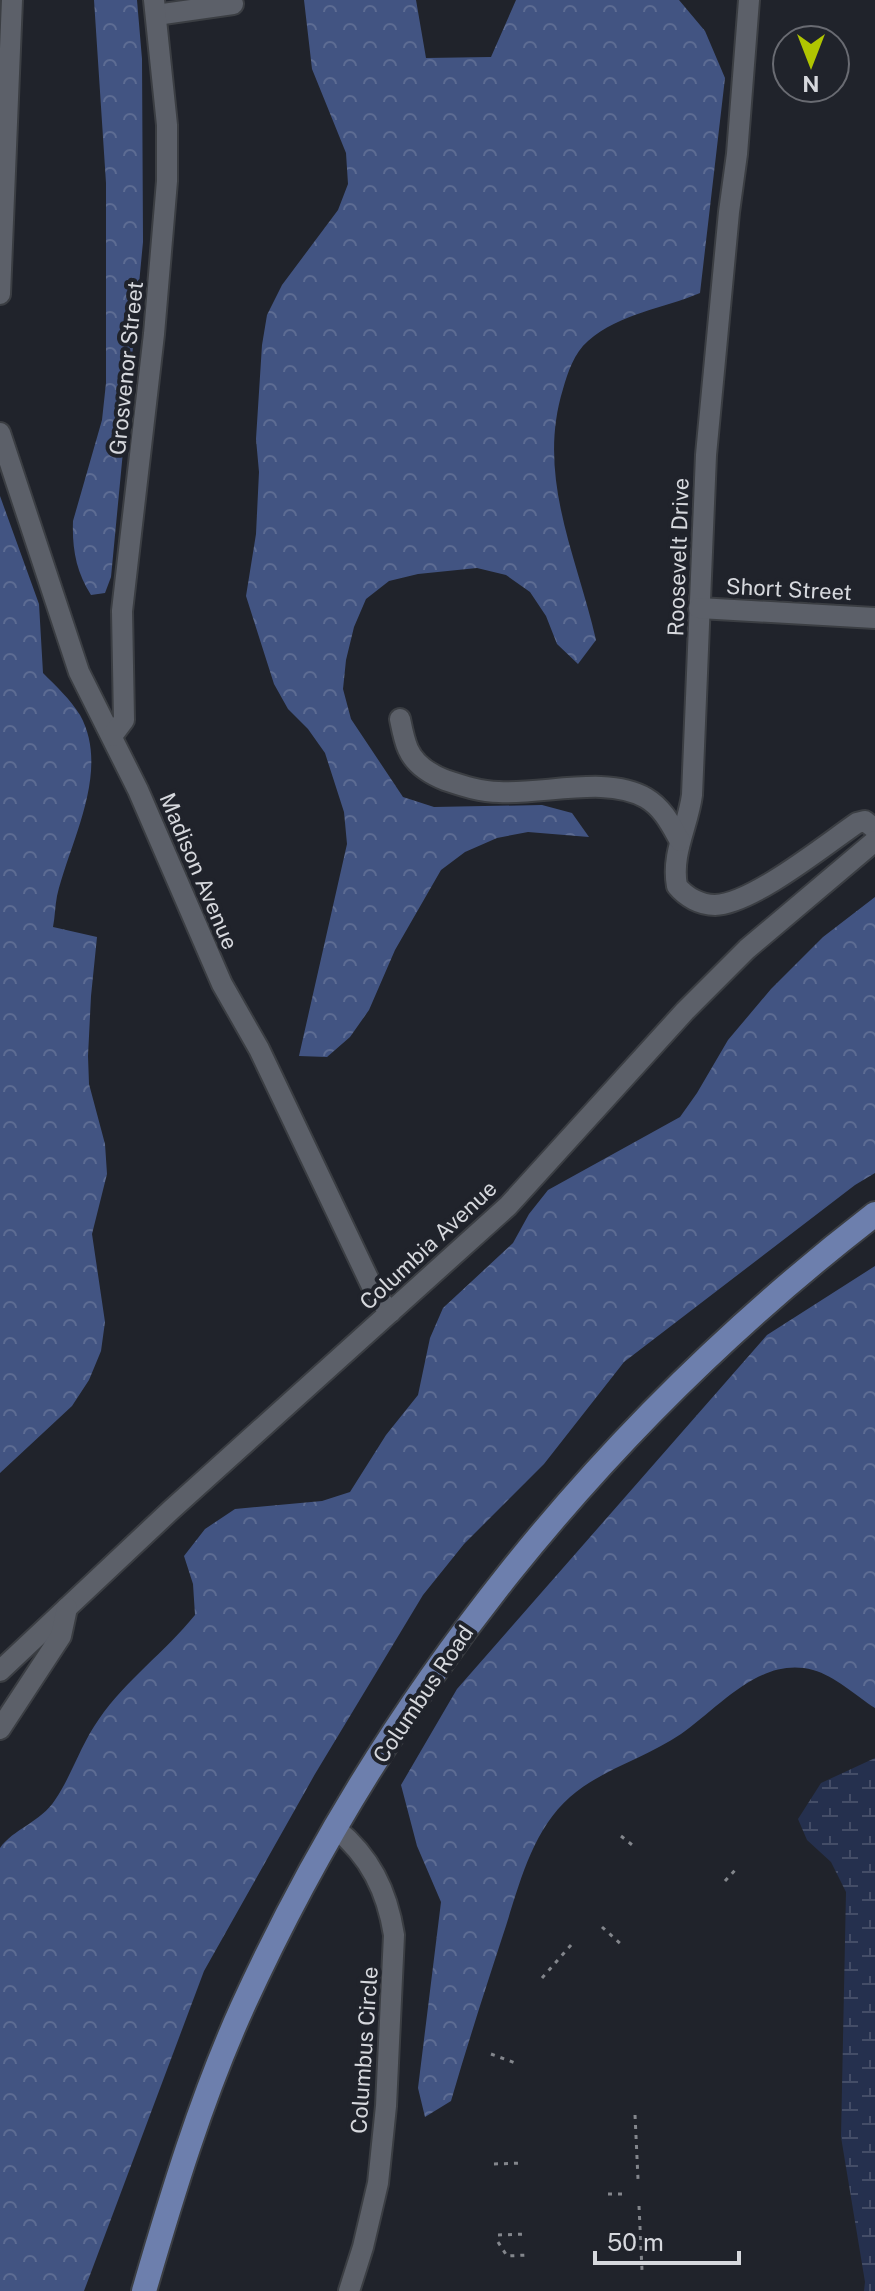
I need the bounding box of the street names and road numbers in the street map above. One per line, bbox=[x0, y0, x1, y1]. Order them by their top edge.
street label: Grosvenor Street bbox=[104, 280, 148, 456]
street label: Roosevelt Drive bbox=[662, 477, 694, 637]
street label: Short Street bbox=[725, 573, 853, 605]
street label: Madison Avenue bbox=[154, 789, 244, 953]
street label: Columbia Avenue bbox=[354, 1175, 502, 1315]
street label: Columbus Road bbox=[367, 1620, 479, 1768]
street label: Columbus Circle bbox=[345, 1965, 383, 2135]

